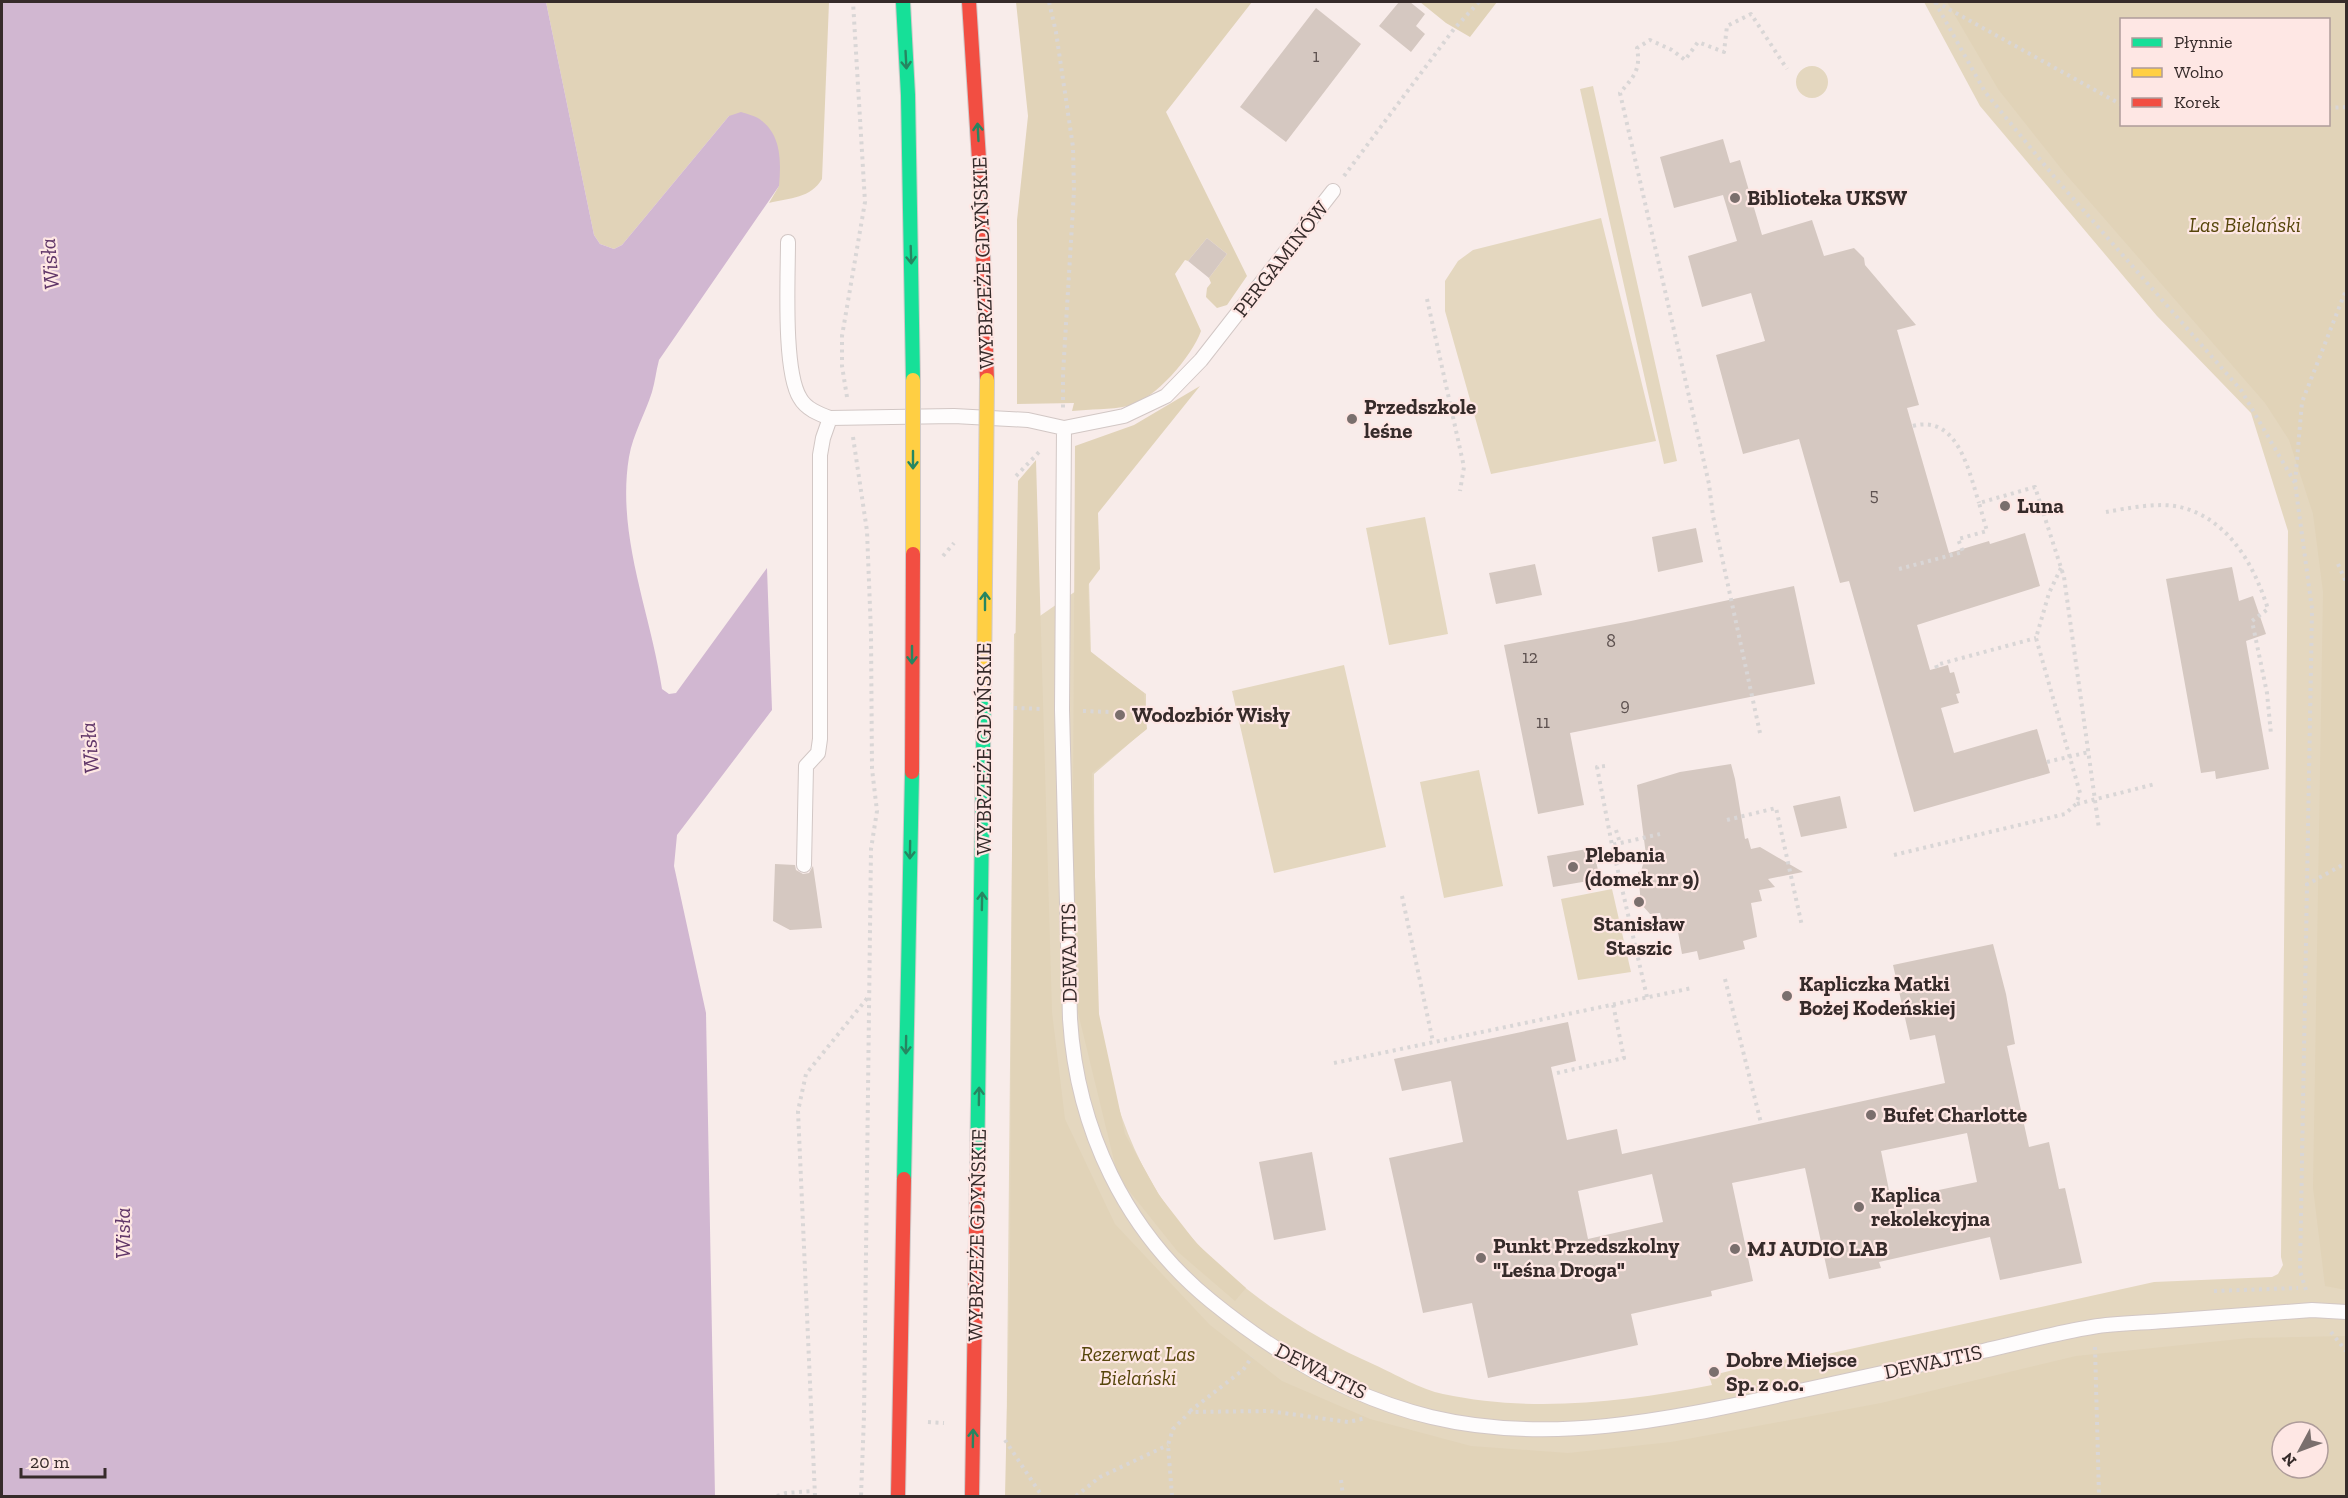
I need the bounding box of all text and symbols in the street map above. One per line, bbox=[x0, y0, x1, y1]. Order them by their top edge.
legend bbox=[2120, 18, 2330, 126]
text: Płynnie bbox=[2174, 31, 2232, 53]
house number: 1 bbox=[1313, 45, 1320, 67]
one-way arrow bbox=[900, 49, 911, 69]
text: Wolno bbox=[2174, 61, 2224, 83]
text: Korek bbox=[2174, 91, 2220, 113]
one-way arrow bbox=[973, 123, 984, 143]
street label: WYBRZEŻE GDYŃSKIE bbox=[966, 156, 999, 370]
place label: Biblioteka UKSW bbox=[1747, 185, 1907, 210]
marker: Biblioteka UKSW bbox=[1728, 191, 1742, 205]
street label: PERGAMINÓW bbox=[1228, 196, 1334, 322]
park label: Las Bielański bbox=[2189, 212, 2301, 237]
water label: Wisła bbox=[34, 237, 65, 291]
one-way arrow bbox=[906, 244, 917, 264]
place label: Przedszkole leśne bbox=[1364, 394, 1476, 443]
marker: Przedszkole leśne bbox=[1345, 412, 1359, 426]
one-way arrow bbox=[907, 449, 919, 469]
house number: 5 bbox=[1869, 484, 1879, 506]
place label: Luna bbox=[2017, 493, 2064, 518]
marker: Luna bbox=[1998, 499, 2012, 513]
one-way arrow bbox=[979, 592, 991, 612]
house number: 8 bbox=[1606, 630, 1616, 652]
street label: WYBRZEŻE GDYŃSKIE bbox=[971, 643, 996, 855]
one-way arrow bbox=[906, 644, 918, 664]
house number: 12 bbox=[1522, 646, 1538, 668]
house number: 9 bbox=[1620, 694, 1630, 716]
place label: Wodozbiór Wisły bbox=[1132, 702, 1290, 727]
marker: Wodozbiór Wisły bbox=[1113, 708, 1127, 722]
house number: 11 bbox=[1536, 711, 1550, 733]
water label: Wisła bbox=[74, 721, 105, 775]
one-way arrow bbox=[904, 839, 916, 859]
place label: Plebania (domek nr 9) bbox=[1585, 842, 1699, 891]
marker: Plebania (domek nr 9) bbox=[1566, 860, 1580, 874]
one-way arrow bbox=[977, 892, 988, 912]
marker: Stanisław Staszic bbox=[1632, 895, 1646, 909]
street label: DEWAJTIS bbox=[1055, 903, 1082, 1003]
place label: Stanisław Staszic bbox=[1593, 911, 1685, 960]
place label: Kapliczka Matki Bożej Kodeńskiej bbox=[1799, 971, 1955, 1020]
marker: Kapliczka Matki Bożej Kodeńskiej bbox=[1780, 989, 1794, 1003]
one-way arrow bbox=[900, 1034, 912, 1054]
one-way arrow bbox=[973, 1087, 985, 1107]
place label: Bufet Charlotte bbox=[1883, 1102, 2027, 1127]
marker: Bufet Charlotte bbox=[1864, 1108, 1878, 1122]
street label: WYBRZEŻE GDYŃSKIE bbox=[962, 1128, 991, 1342]
place label: Kaplica rekolekcyjna bbox=[1871, 1182, 1991, 1231]
marker: Kaplica rekolekcyjna bbox=[1852, 1200, 1866, 1214]
water label: Wisła bbox=[109, 1207, 136, 1259]
place label: Punkt Przedszkolny "Leśna Droga" bbox=[1493, 1233, 1679, 1282]
place label: MJ AUDIO LAB bbox=[1747, 1236, 1888, 1261]
marker: MJ AUDIO LAB bbox=[1728, 1242, 1742, 1256]
marker: Punkt Przedszkolny "Leśna Droga" bbox=[1474, 1251, 1488, 1265]
street label: DEWAJTIS bbox=[1271, 1337, 1371, 1404]
street label: DEWAJTIS bbox=[1882, 1339, 1984, 1384]
park label: Rezerwat Las Bielański bbox=[1080, 1341, 1196, 1390]
place label: Dobre Miejsce Sp. z o.o. bbox=[1726, 1347, 1857, 1396]
marker: Dobre Miejsce Sp. z o.o. bbox=[1707, 1365, 1721, 1379]
north arrow bbox=[2270, 1420, 2330, 1480]
one-way arrow bbox=[967, 1429, 979, 1449]
scale bar bbox=[21, 1441, 105, 1479]
text: N bbox=[2278, 1449, 2300, 1470]
text: 20 m bbox=[30, 1451, 70, 1473]

